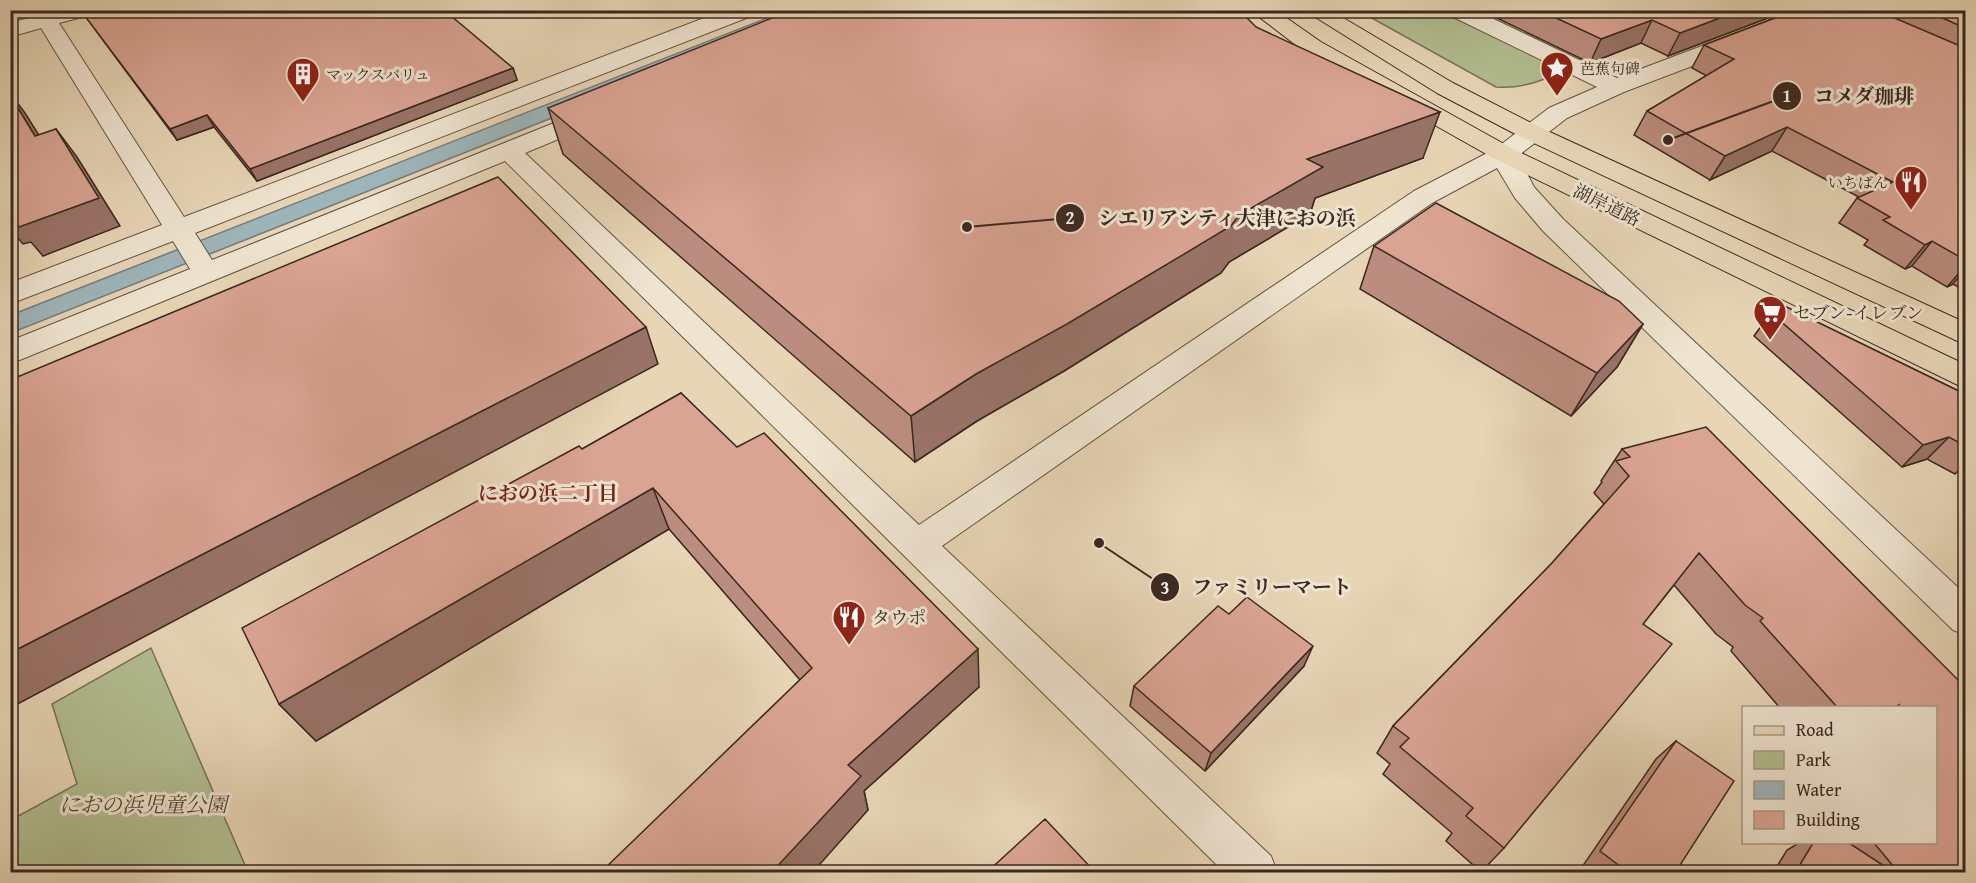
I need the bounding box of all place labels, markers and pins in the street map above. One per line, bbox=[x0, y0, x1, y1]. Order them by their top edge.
place icon: 芭蕉句碑 bbox=[1539, 50, 1575, 97]
building icon: マックスバリュ bbox=[285, 56, 321, 103]
place label: 芭蕉句碑 bbox=[1580, 58, 1640, 79]
place label: マックスバリュ bbox=[326, 64, 430, 85]
callout: コメダ珈琲 bbox=[1772, 77, 1926, 115]
restaurant icon: いちばん bbox=[1893, 164, 1929, 211]
place label: いちばん bbox=[1828, 172, 1888, 193]
callout: シエリアシティ大津におの浜 bbox=[1055, 199, 1369, 237]
supermarket icon: セブン-イレブン bbox=[1752, 294, 1788, 341]
place label: セブン-イレブン bbox=[1793, 299, 1924, 326]
callout: ファミリーマート bbox=[1150, 568, 1364, 606]
restaurant icon: タウポ bbox=[831, 599, 867, 646]
place label: タウポ bbox=[872, 604, 926, 631]

